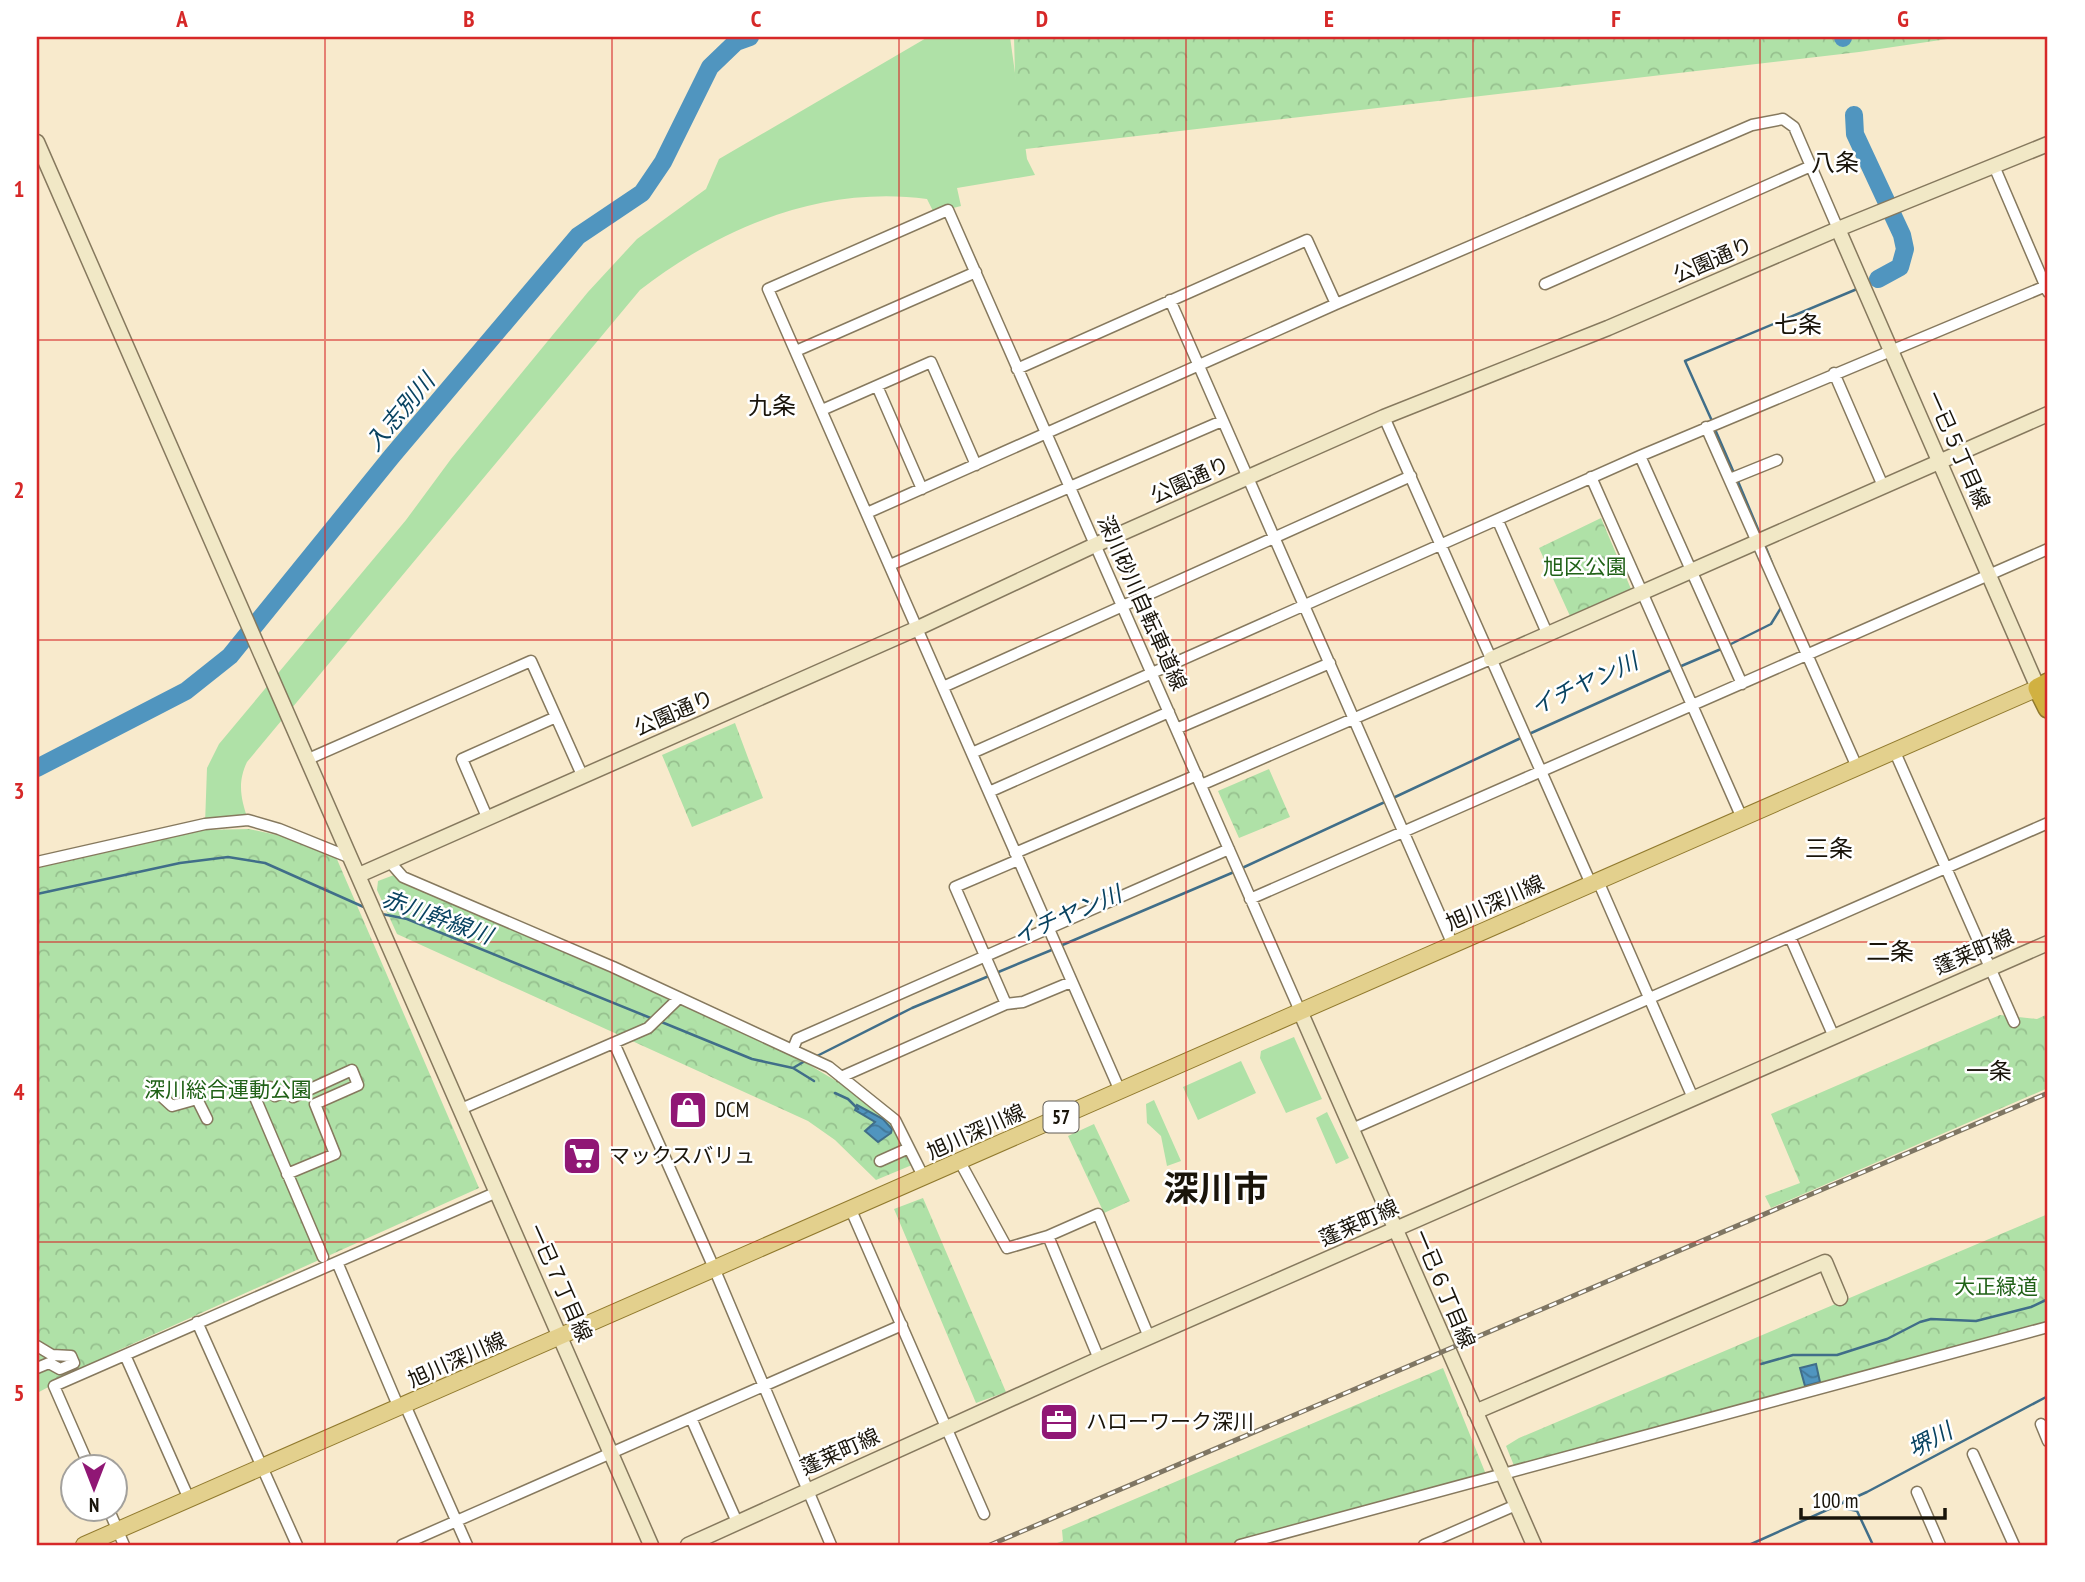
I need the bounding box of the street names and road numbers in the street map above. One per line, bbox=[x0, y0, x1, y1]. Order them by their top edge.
street label: 公園通り bbox=[1669, 231, 1757, 288]
street label: 一已５丁目線 bbox=[1920, 387, 1996, 513]
street label: 公園通り bbox=[1146, 450, 1234, 509]
street label: 深川砂川自転車道線 bbox=[1092, 511, 1193, 695]
street label: 公園通り bbox=[630, 684, 718, 741]
street label: 旭川深川線 bbox=[1441, 869, 1548, 936]
street label: 蓬莱町線 bbox=[1930, 923, 2018, 980]
street label: 旭川深川線 bbox=[922, 1098, 1029, 1165]
road number: 57 bbox=[1044, 1102, 1078, 1133]
street label: 蓬莱町線 bbox=[1315, 1193, 1403, 1252]
street label: 一已７丁目線 bbox=[522, 1220, 598, 1346]
street label: 一已６丁目線 bbox=[1407, 1226, 1482, 1352]
street label: 旭川深川線 bbox=[403, 1326, 510, 1393]
street label: 蓬莱町線 bbox=[796, 1422, 884, 1481]

